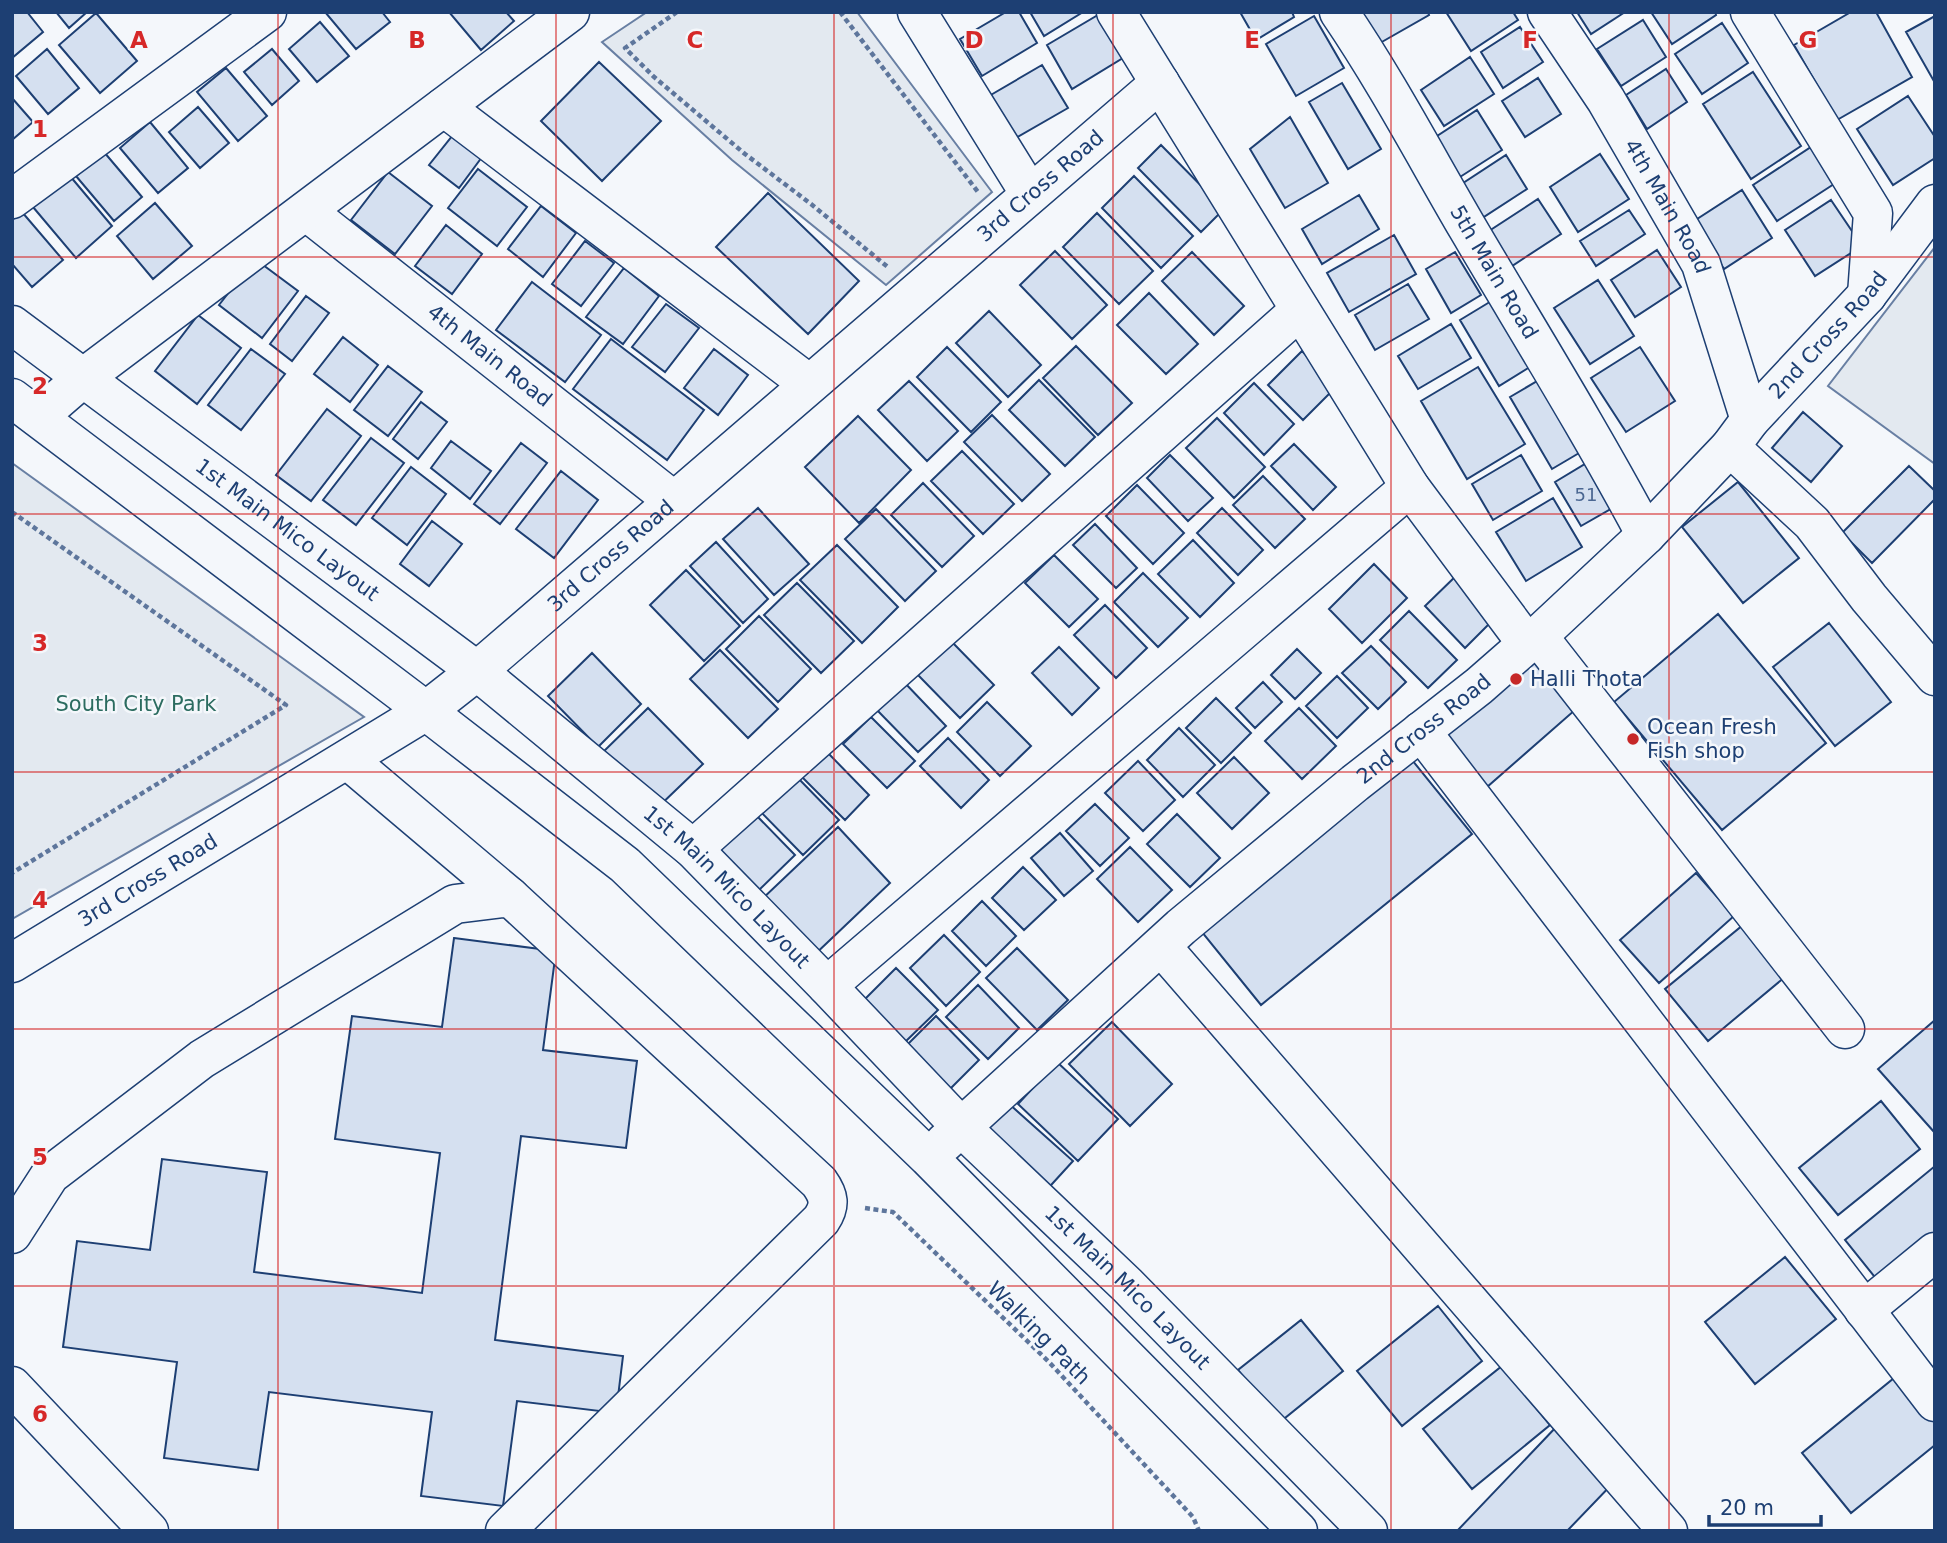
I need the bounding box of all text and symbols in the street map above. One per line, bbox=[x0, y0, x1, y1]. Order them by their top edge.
text: A bbox=[130, 27, 148, 53]
text: B bbox=[408, 27, 426, 53]
text: C bbox=[687, 27, 703, 53]
text: D bbox=[964, 27, 984, 53]
text: E bbox=[1244, 27, 1260, 53]
text: F bbox=[1522, 27, 1538, 53]
text: G bbox=[1799, 27, 1817, 53]
text: 1 bbox=[32, 116, 48, 142]
street label: 3rd Cross Road bbox=[973, 125, 1108, 247]
street label: 4th Main Road bbox=[1619, 135, 1715, 276]
street label: 5th Main Road bbox=[1445, 201, 1543, 343]
street label: 2nd Cross Road bbox=[1764, 267, 1892, 404]
street label: 4th Main Road bbox=[423, 300, 557, 412]
text: 2 bbox=[32, 373, 48, 399]
street label: 1st Main Mico Layout bbox=[191, 454, 384, 606]
house number: 51 bbox=[1575, 484, 1597, 505]
street label: 3rd Cross Road bbox=[543, 495, 679, 617]
text: 3 bbox=[32, 630, 48, 656]
place label: Halli Thota bbox=[1530, 667, 1643, 691]
street label: 2nd Cross Road bbox=[1352, 669, 1496, 789]
marker: Halli Thota bbox=[1508, 671, 1524, 687]
park label: South City Park bbox=[56, 692, 217, 716]
place label: Ocean Fresh Fish shop bbox=[1647, 715, 1777, 763]
marker: Ocean Fresh Fish shop bbox=[1625, 731, 1641, 747]
street label: 1st Main Mico Layout bbox=[638, 801, 815, 973]
street label: 3rd Cross Road bbox=[74, 829, 222, 932]
text: 4 bbox=[32, 887, 48, 913]
text: 5 bbox=[32, 1144, 48, 1170]
street label: 1st Main Mico Layout bbox=[1040, 1201, 1215, 1374]
street label: Walking Path bbox=[983, 1277, 1095, 1389]
text: 6 bbox=[32, 1401, 48, 1427]
scale bar bbox=[1709, 1484, 1821, 1528]
text: 20 m bbox=[1720, 1496, 1774, 1520]

